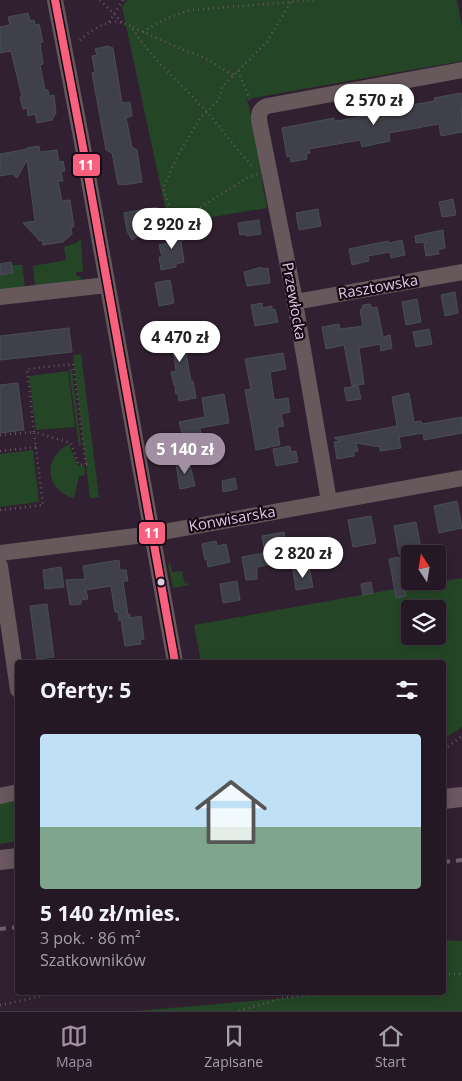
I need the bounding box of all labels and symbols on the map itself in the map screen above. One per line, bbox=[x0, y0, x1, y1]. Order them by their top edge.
pin: 2 570 zł bbox=[322, 84, 426, 126]
line badge: 11 bbox=[72, 153, 101, 177]
text: 11 bbox=[78, 155, 94, 174]
pin: 2 920 zł bbox=[120, 208, 224, 250]
street label: Przewłocka bbox=[278, 260, 312, 341]
street label: Rasztowska bbox=[336, 269, 420, 303]
pin: 4 470 zł bbox=[128, 320, 232, 363]
pin: 5 140 zł bbox=[133, 432, 237, 475]
street label: Konwisarska bbox=[187, 501, 277, 535]
line badge: 11 bbox=[138, 521, 166, 545]
text: 11 bbox=[144, 523, 160, 542]
pin: 2 820 zł bbox=[251, 536, 355, 579]
north arrow bbox=[401, 545, 446, 590]
unlabelled marker bbox=[156, 577, 166, 587]

